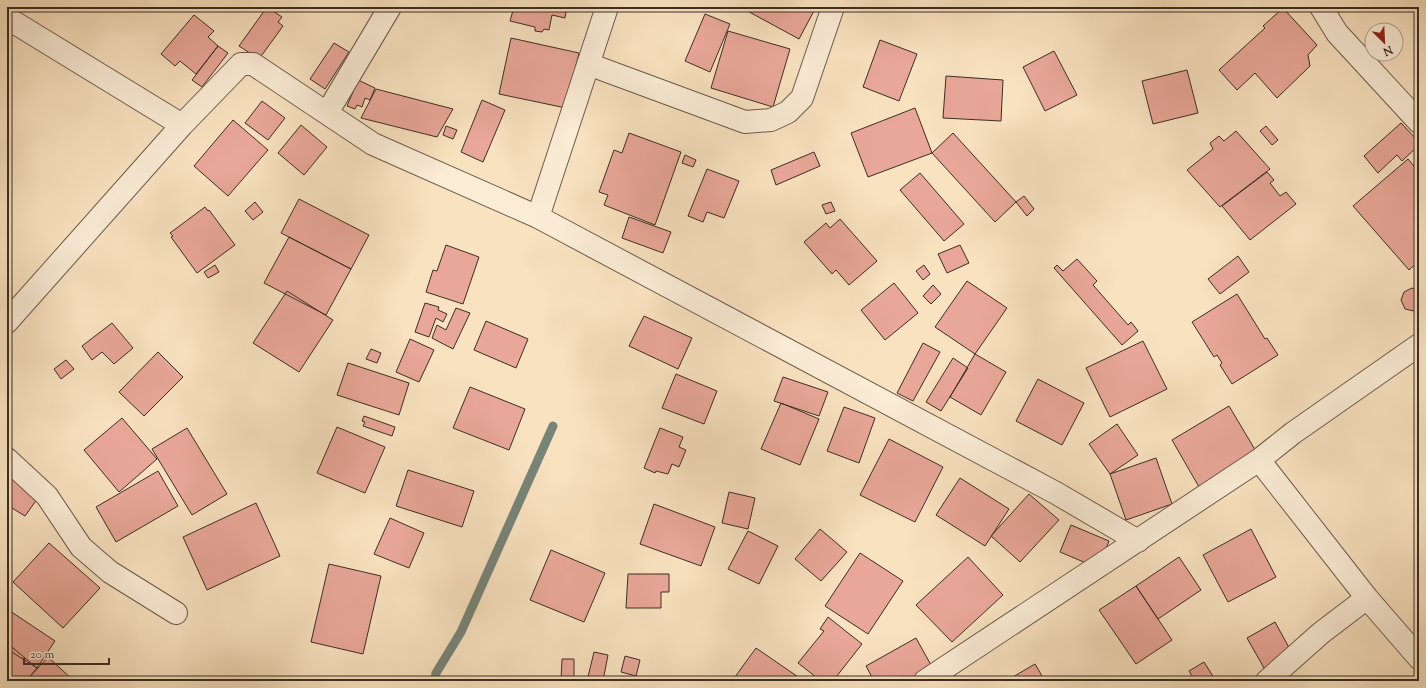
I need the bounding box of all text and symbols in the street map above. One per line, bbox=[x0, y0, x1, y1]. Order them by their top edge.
north arrow bbox=[1364, 22, 1404, 62]
text: N bbox=[1380, 41, 1396, 59]
scale bar bbox=[24, 640, 109, 666]
text: 20 m bbox=[30, 646, 55, 664]

